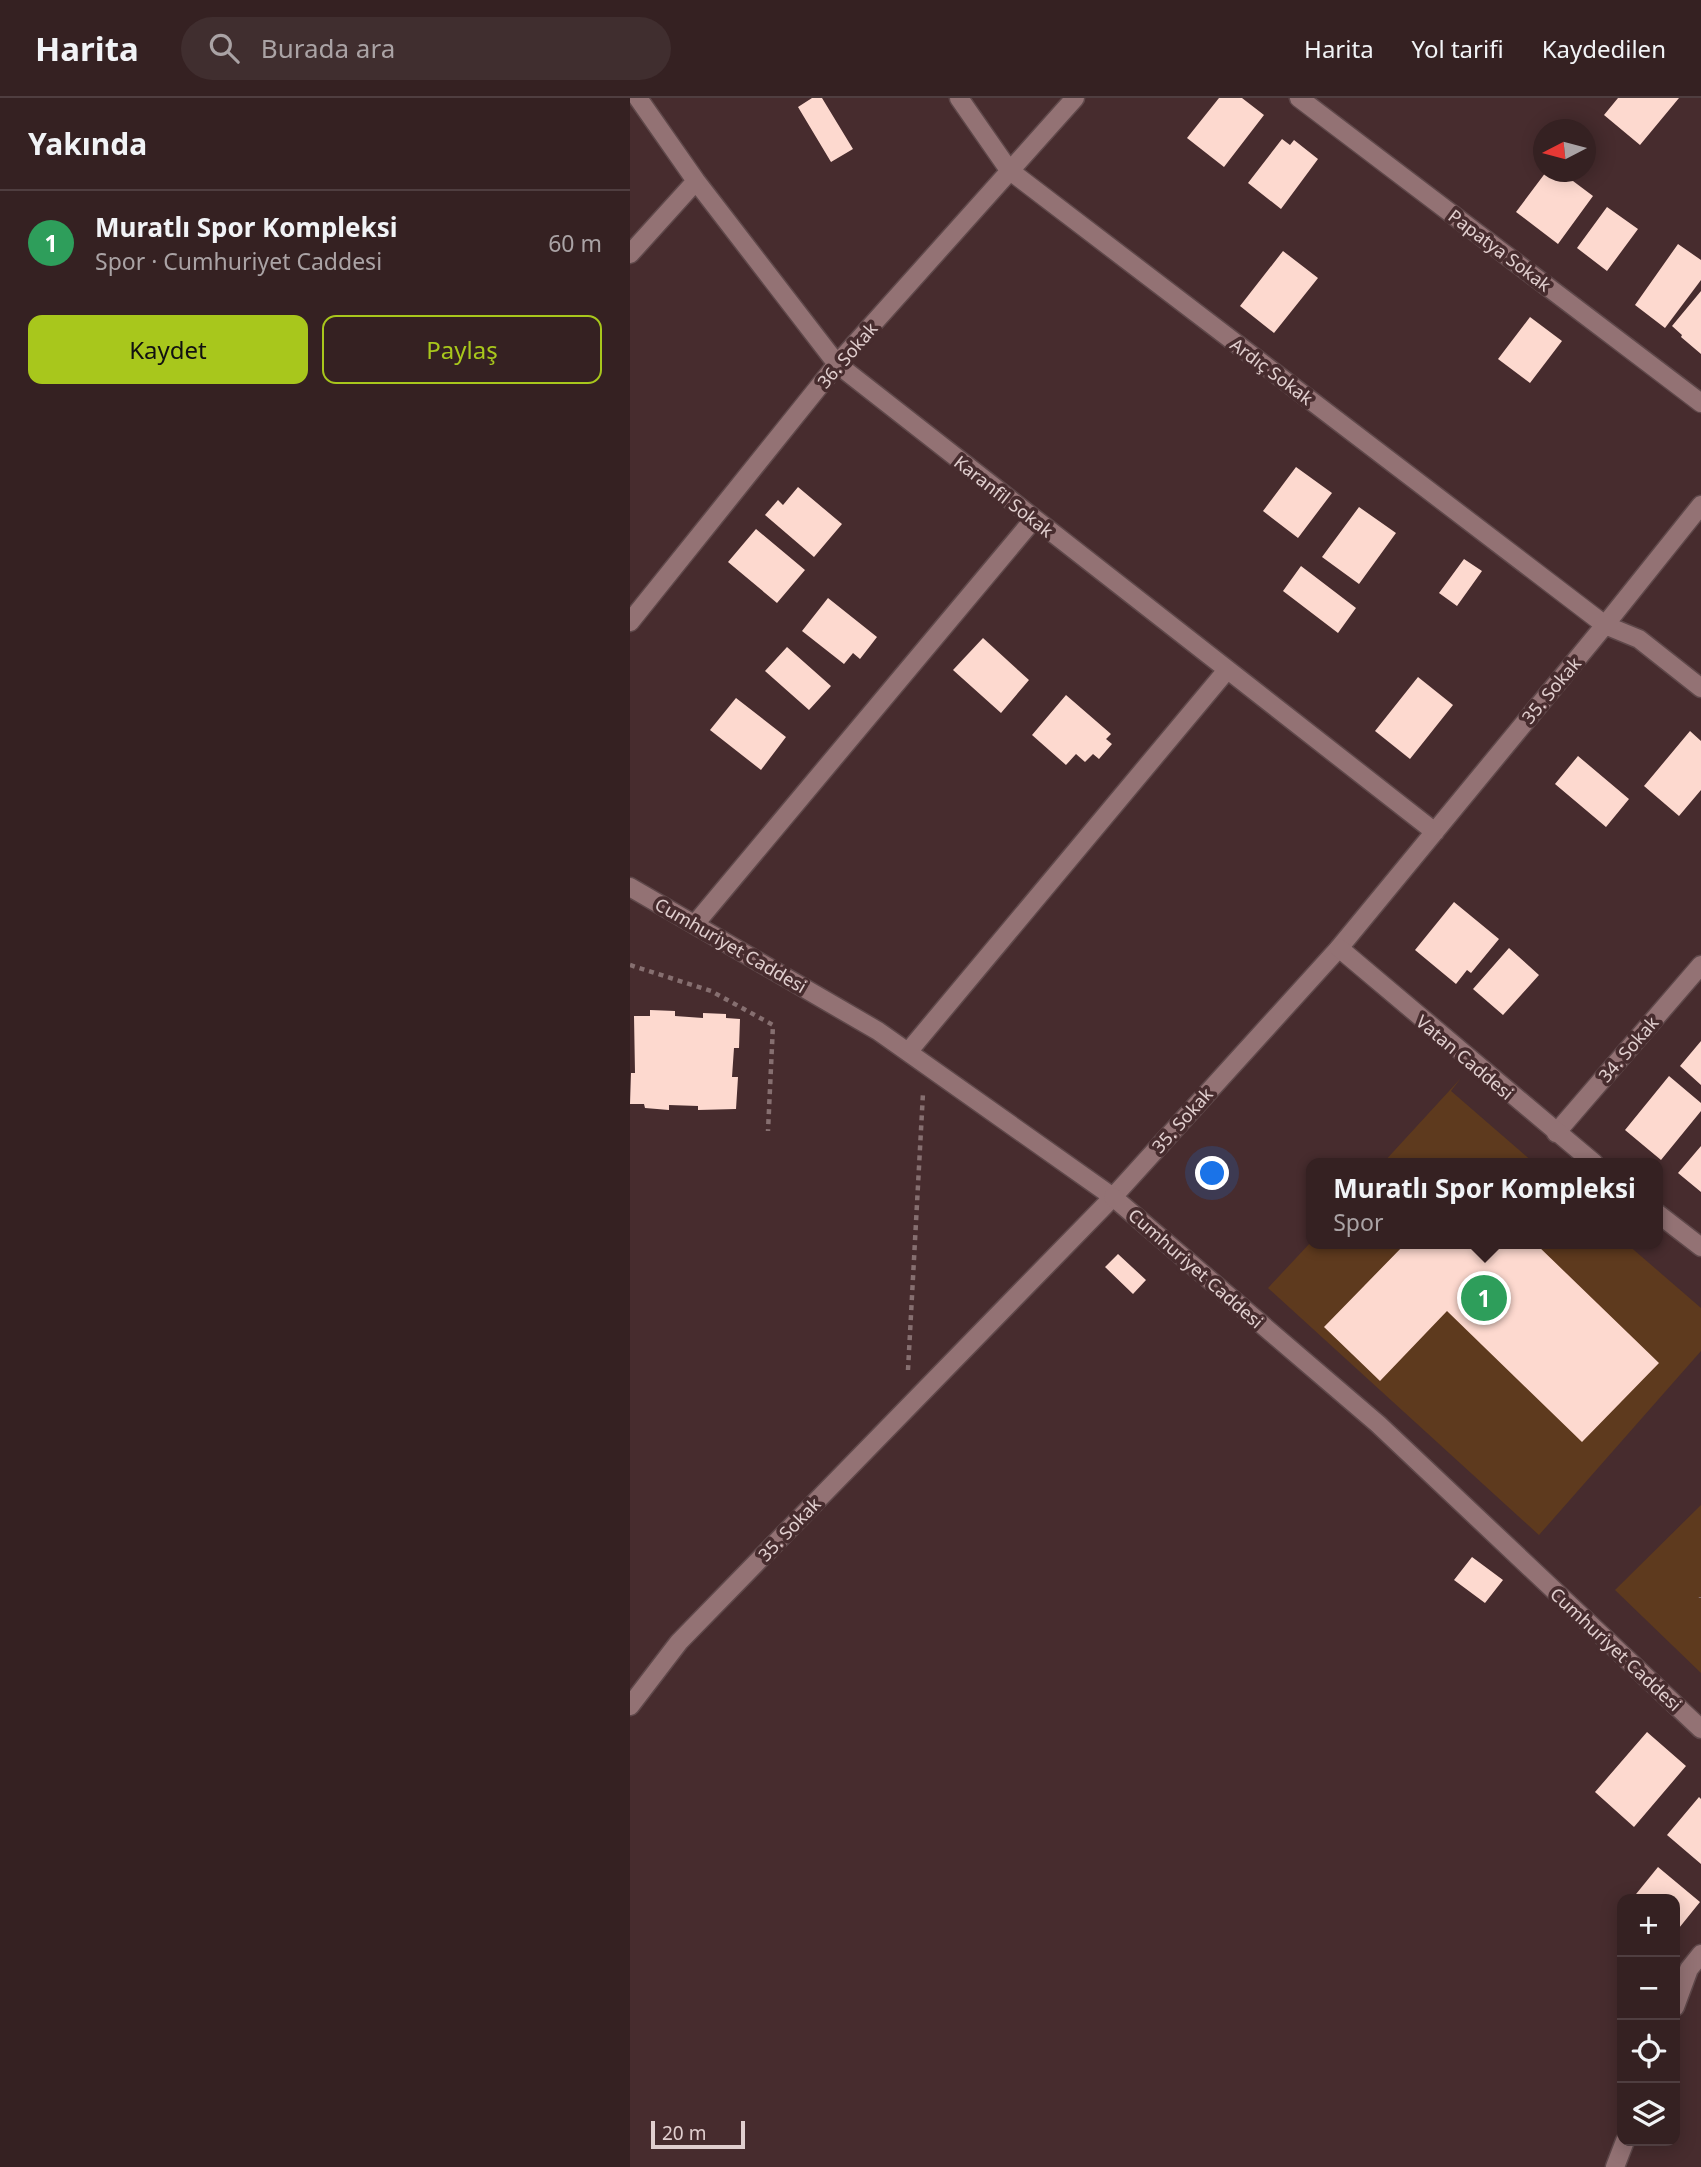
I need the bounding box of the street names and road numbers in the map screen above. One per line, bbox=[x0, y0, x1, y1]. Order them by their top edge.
street label: Papatya Sokak bbox=[1444, 203, 1557, 297]
street label: 36. Sokak bbox=[812, 317, 883, 393]
street label: Ardıç Sokak bbox=[1226, 332, 1319, 410]
street label: Karanfil Sokak bbox=[949, 450, 1059, 543]
street label: 35. Sokak bbox=[1516, 651, 1586, 728]
street label: Cumhuriyet Caddesi bbox=[651, 892, 811, 998]
street label: Vatan Caddesi bbox=[1411, 1009, 1519, 1105]
street label: 34. Sokak bbox=[1593, 1011, 1664, 1087]
street label: 35. Sokak bbox=[1146, 1082, 1218, 1158]
street label: Cumhuriyet Caddesi bbox=[1124, 1203, 1268, 1333]
street label: 35. Sokak bbox=[753, 1492, 826, 1566]
street label: Cumhuriyet Caddesi bbox=[1545, 1582, 1687, 1716]

